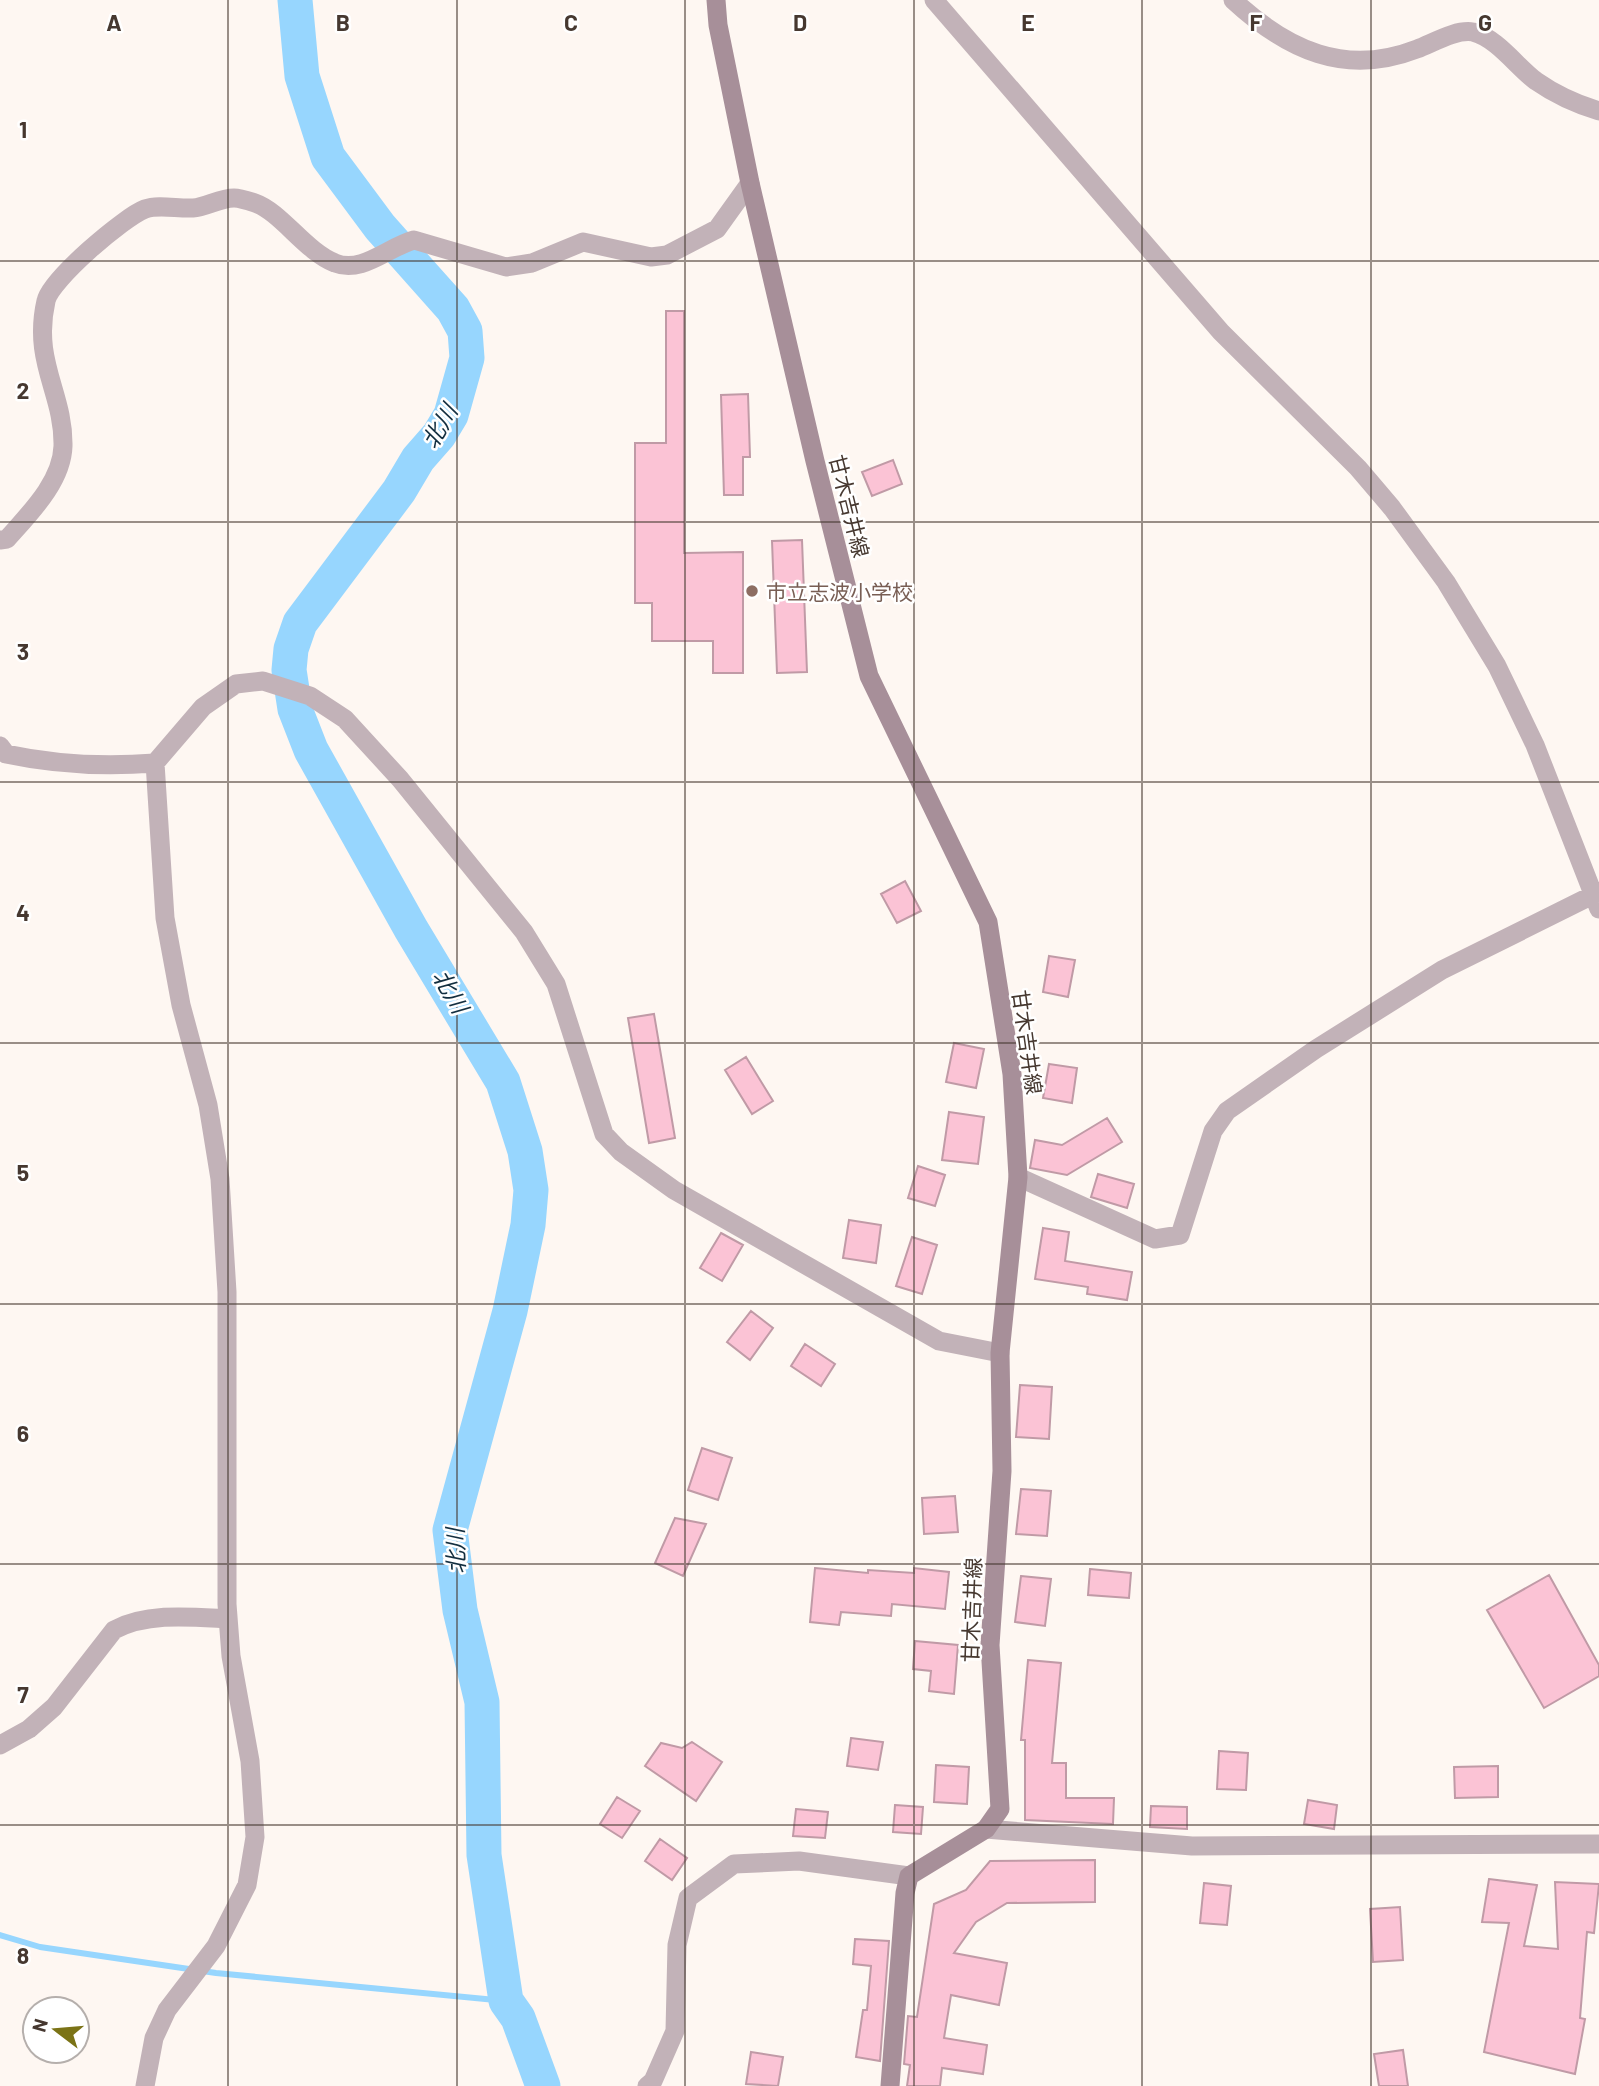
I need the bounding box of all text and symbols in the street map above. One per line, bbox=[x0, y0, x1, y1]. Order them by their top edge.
text: A bbox=[106, 8, 122, 36]
text: B bbox=[336, 8, 350, 36]
text: C bbox=[564, 8, 578, 36]
text: D bbox=[793, 8, 807, 36]
text: E bbox=[1021, 8, 1035, 36]
text: F bbox=[1250, 8, 1263, 36]
text: G bbox=[1478, 8, 1492, 36]
text: 1 bbox=[19, 115, 27, 143]
text: 2 bbox=[17, 376, 29, 404]
water label: 北川 bbox=[415, 396, 464, 453]
street label: 甘木吉井線 bbox=[825, 452, 875, 560]
place label: 市立志波小学校 bbox=[766, 579, 913, 604]
marker: 市立志波小学校 bbox=[744, 583, 760, 599]
text: 3 bbox=[17, 637, 29, 665]
text: 4 bbox=[16, 898, 30, 926]
water label: 北川 bbox=[427, 964, 476, 1021]
street label: 甘木吉井線 bbox=[1008, 988, 1048, 1096]
text: 5 bbox=[17, 1158, 29, 1186]
text: 6 bbox=[17, 1419, 29, 1447]
water label: 北川 bbox=[440, 1525, 470, 1574]
street label: 甘木吉井線 bbox=[957, 1557, 985, 1663]
text: 7 bbox=[17, 1680, 29, 1708]
text: 8 bbox=[17, 1941, 29, 1969]
north arrow bbox=[21, 1995, 91, 2065]
text: N bbox=[26, 2016, 52, 2034]

